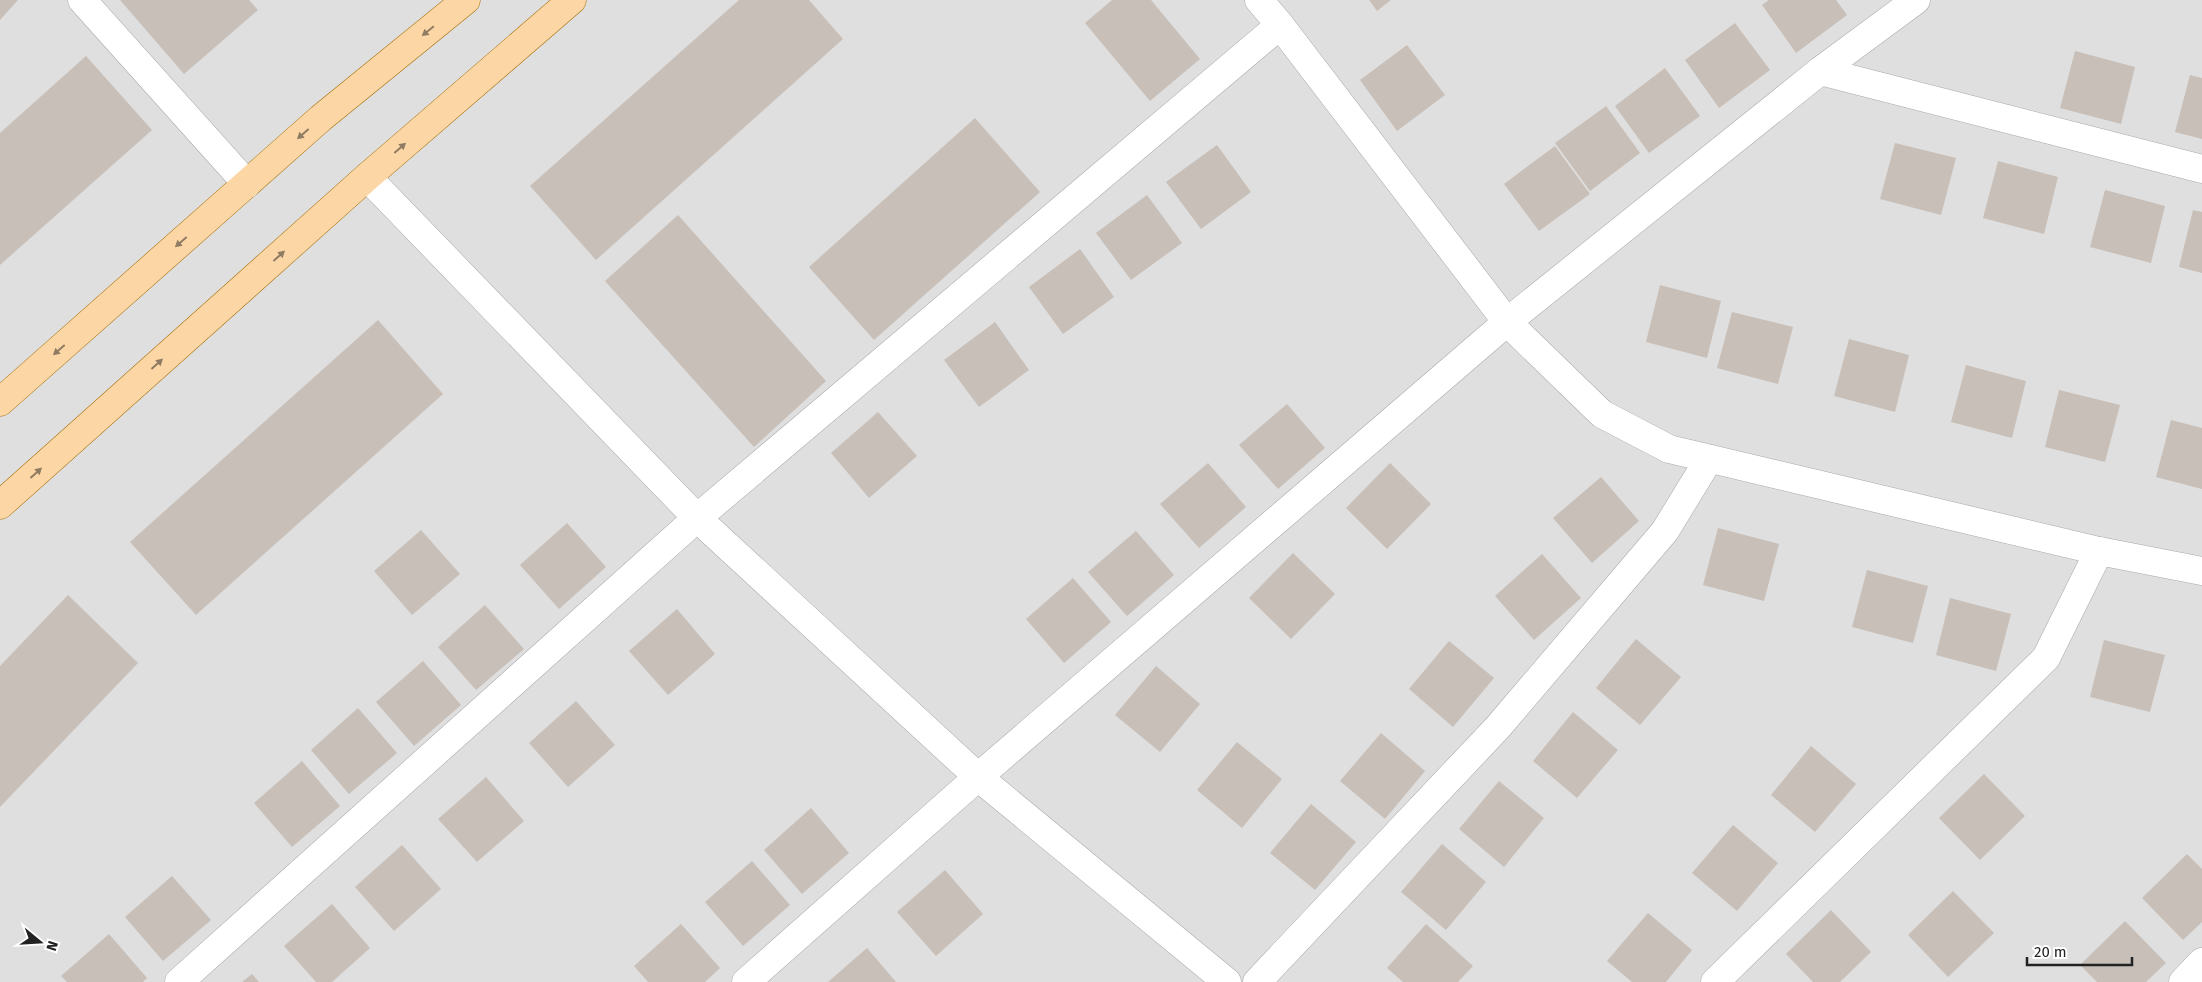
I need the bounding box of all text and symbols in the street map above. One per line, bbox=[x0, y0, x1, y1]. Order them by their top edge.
one-way arrow bbox=[422, 25, 435, 36]
one-way arrow bbox=[296, 129, 309, 140]
one-way arrow bbox=[394, 142, 406, 154]
one-way arrow bbox=[175, 236, 187, 248]
one-way arrow bbox=[272, 250, 284, 262]
one-way arrow bbox=[53, 344, 66, 355]
one-way arrow bbox=[151, 358, 163, 370]
one-way arrow bbox=[30, 467, 43, 478]
north arrow bbox=[15, 917, 65, 967]
scale bar bbox=[2027, 934, 2132, 966]
text: N bbox=[42, 939, 61, 953]
text: 20 m bbox=[2034, 943, 2067, 961]

